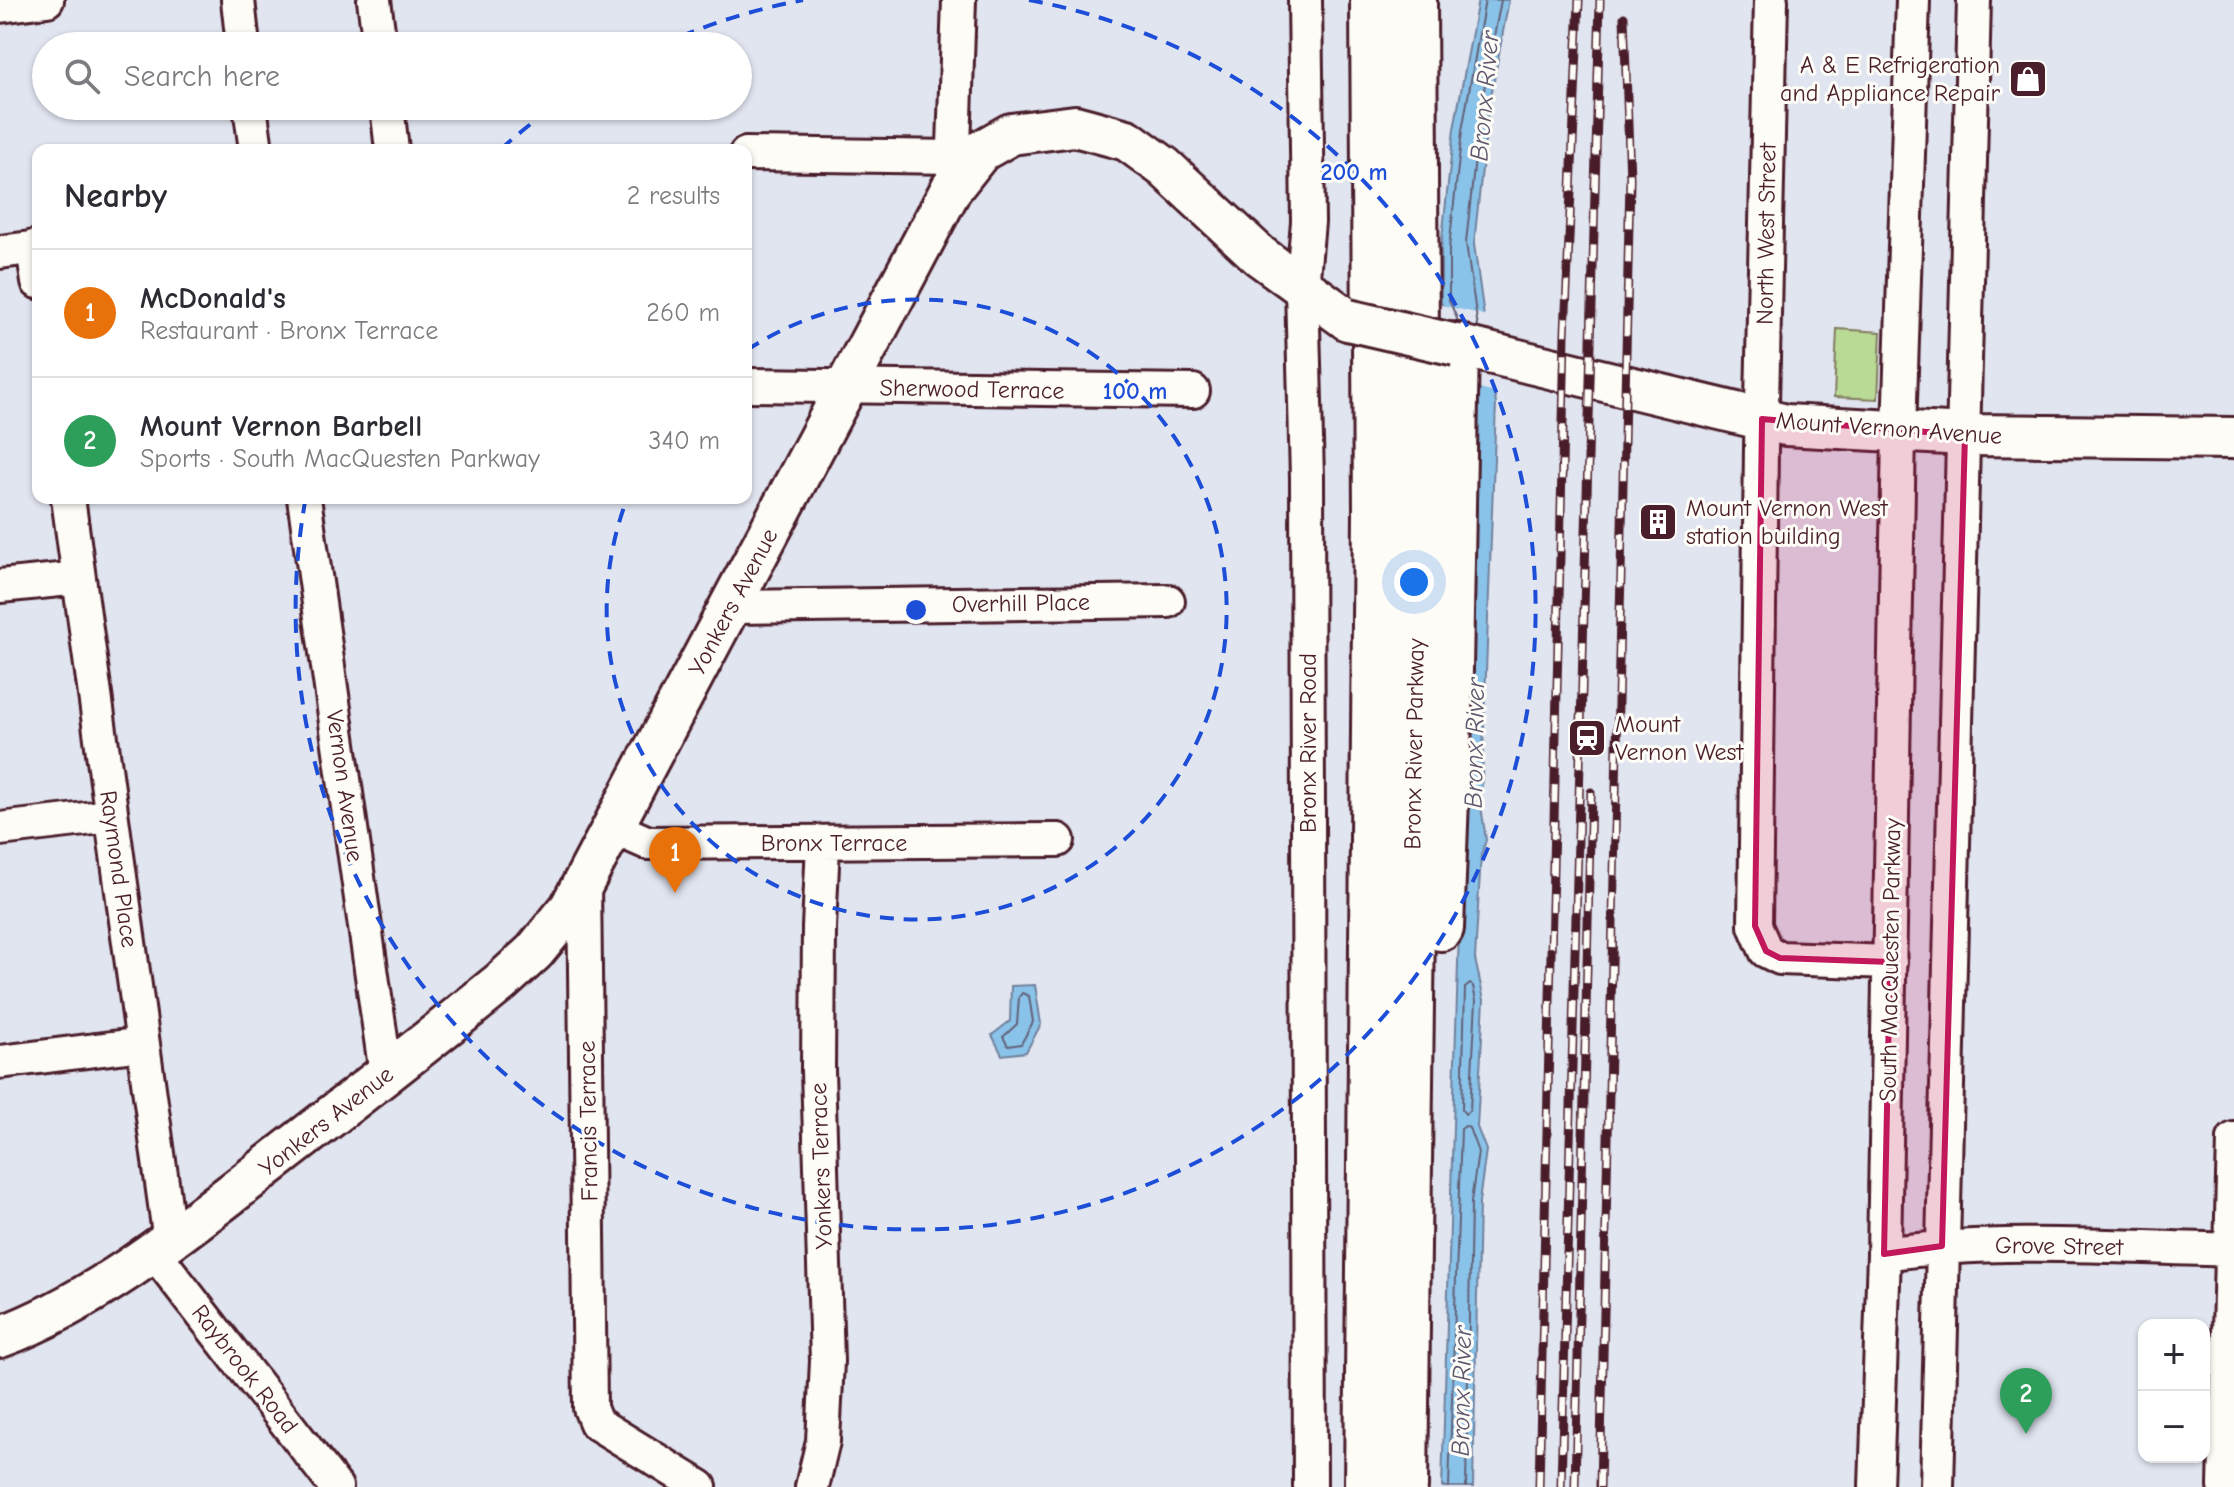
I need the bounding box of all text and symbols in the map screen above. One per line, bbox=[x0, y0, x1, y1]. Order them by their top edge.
water label: Bronx River bbox=[1464, 28, 1506, 162]
search box bbox=[32, 32, 752, 120]
place label: A & E Refrigeration and Appliance Repair bbox=[1780, 51, 2000, 107]
icon: search bbox=[60, 54, 104, 98]
shop icon: A & E Refrigeration and Appliance Repair bbox=[2007, 58, 2049, 100]
text: Search here bbox=[124, 59, 280, 94]
street label: North West Street bbox=[1750, 142, 1782, 325]
text: 200 m bbox=[1320, 158, 1388, 186]
text: Nearby bbox=[64, 176, 167, 216]
text: 2 results bbox=[627, 181, 720, 211]
text: McDonald's bbox=[140, 281, 286, 316]
text: 1 bbox=[85, 298, 95, 328]
text: 260 m bbox=[646, 298, 720, 328]
text: Restaurant · Bronx Terrace bbox=[140, 316, 438, 346]
street label: Sherwood Terrace bbox=[879, 373, 1065, 405]
text: 100 m bbox=[1103, 377, 1167, 405]
street label: Mount Vernon Avenue bbox=[1775, 406, 2003, 450]
text: Mount Vernon Barbell bbox=[140, 409, 422, 444]
text: 2 bbox=[84, 426, 96, 456]
text: 340 m bbox=[648, 426, 720, 456]
text: Sports · South MacQuesten Parkway bbox=[140, 444, 540, 474]
place label: Mount Vernon West station building bbox=[1686, 494, 1889, 550]
building icon: Mount Vernon West station building bbox=[1637, 501, 1679, 543]
street label: Yonkers Avenue bbox=[682, 524, 784, 680]
your location bbox=[1394, 562, 1434, 602]
street label: Overhill Place bbox=[952, 588, 1090, 618]
centre of rings bbox=[902, 596, 930, 624]
street label: Bronx River Parkway bbox=[1398, 638, 1430, 850]
street label: Bronx River Road bbox=[1294, 653, 1322, 833]
water label: Bronx River bbox=[1459, 676, 1491, 809]
street label: Vernon Avenue bbox=[320, 708, 370, 864]
place label: Mount Vernon West bbox=[1615, 710, 1744, 766]
station icon: Mount Vernon West bbox=[1566, 717, 1608, 759]
street label: Raymond Place bbox=[94, 789, 144, 949]
street label: South MacQuesten Parkway bbox=[1874, 818, 1906, 1102]
pin: 1 bbox=[649, 827, 701, 893]
street label: Bronx Terrace bbox=[761, 829, 907, 857]
street label: Francis Terrace bbox=[573, 1040, 603, 1202]
street label: Yonkers Avenue bbox=[253, 1060, 399, 1182]
street label: Yonkers Terrace bbox=[804, 1082, 838, 1250]
street label: Grove Street bbox=[1995, 1231, 2125, 1261]
street label: Raybrook Road bbox=[186, 1299, 304, 1439]
map controls bbox=[2138, 1319, 2210, 1463]
button: + bbox=[2138, 1319, 2210, 1391]
water label: Bronx River bbox=[1446, 1324, 1478, 1457]
pin: 2 bbox=[2000, 1368, 2052, 1434]
button: − bbox=[2138, 1391, 2210, 1463]

